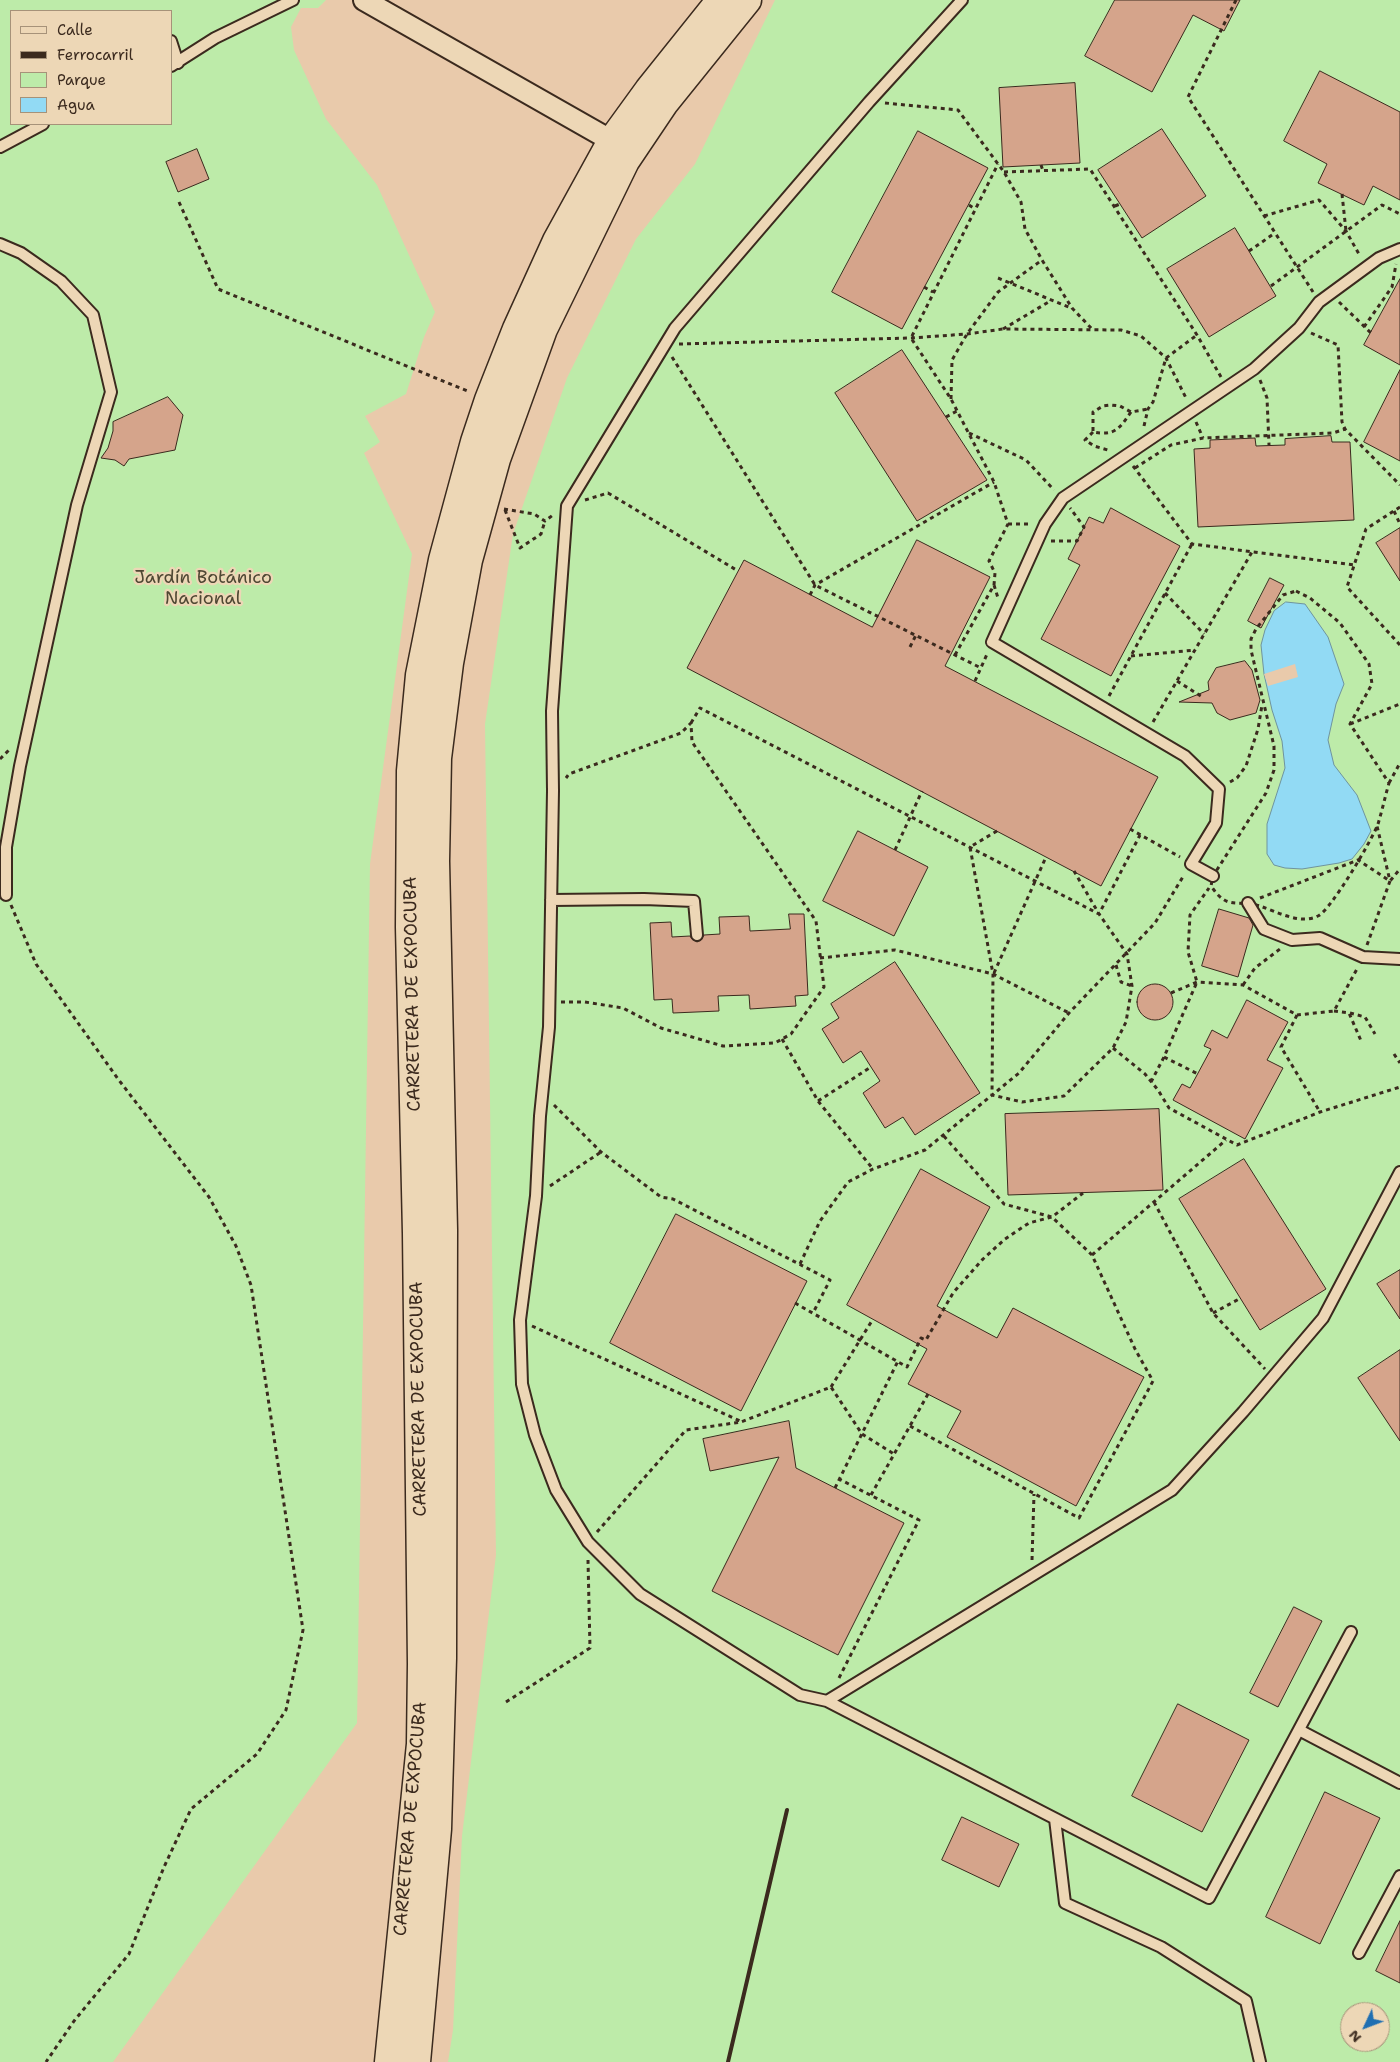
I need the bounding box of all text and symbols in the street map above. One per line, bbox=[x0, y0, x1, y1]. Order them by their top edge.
legend bbox=[10, 10, 172, 125]
text: Calle bbox=[57, 20, 93, 40]
text: Ferrocarril bbox=[57, 45, 133, 65]
text: Parque bbox=[57, 70, 106, 90]
text: Agua bbox=[57, 95, 95, 115]
park label: Jardín Botánico Nacional bbox=[134, 567, 272, 610]
street label: CARRETERA DE EXPOCUBA bbox=[400, 876, 426, 1112]
street label: CARRETERA DE EXPOCUBA bbox=[406, 1281, 432, 1517]
street label: CARRETERA DE EXPOCUBA bbox=[390, 1701, 432, 1937]
north arrow bbox=[1340, 2002, 1390, 2052]
text: N bbox=[1344, 2026, 1365, 2047]

